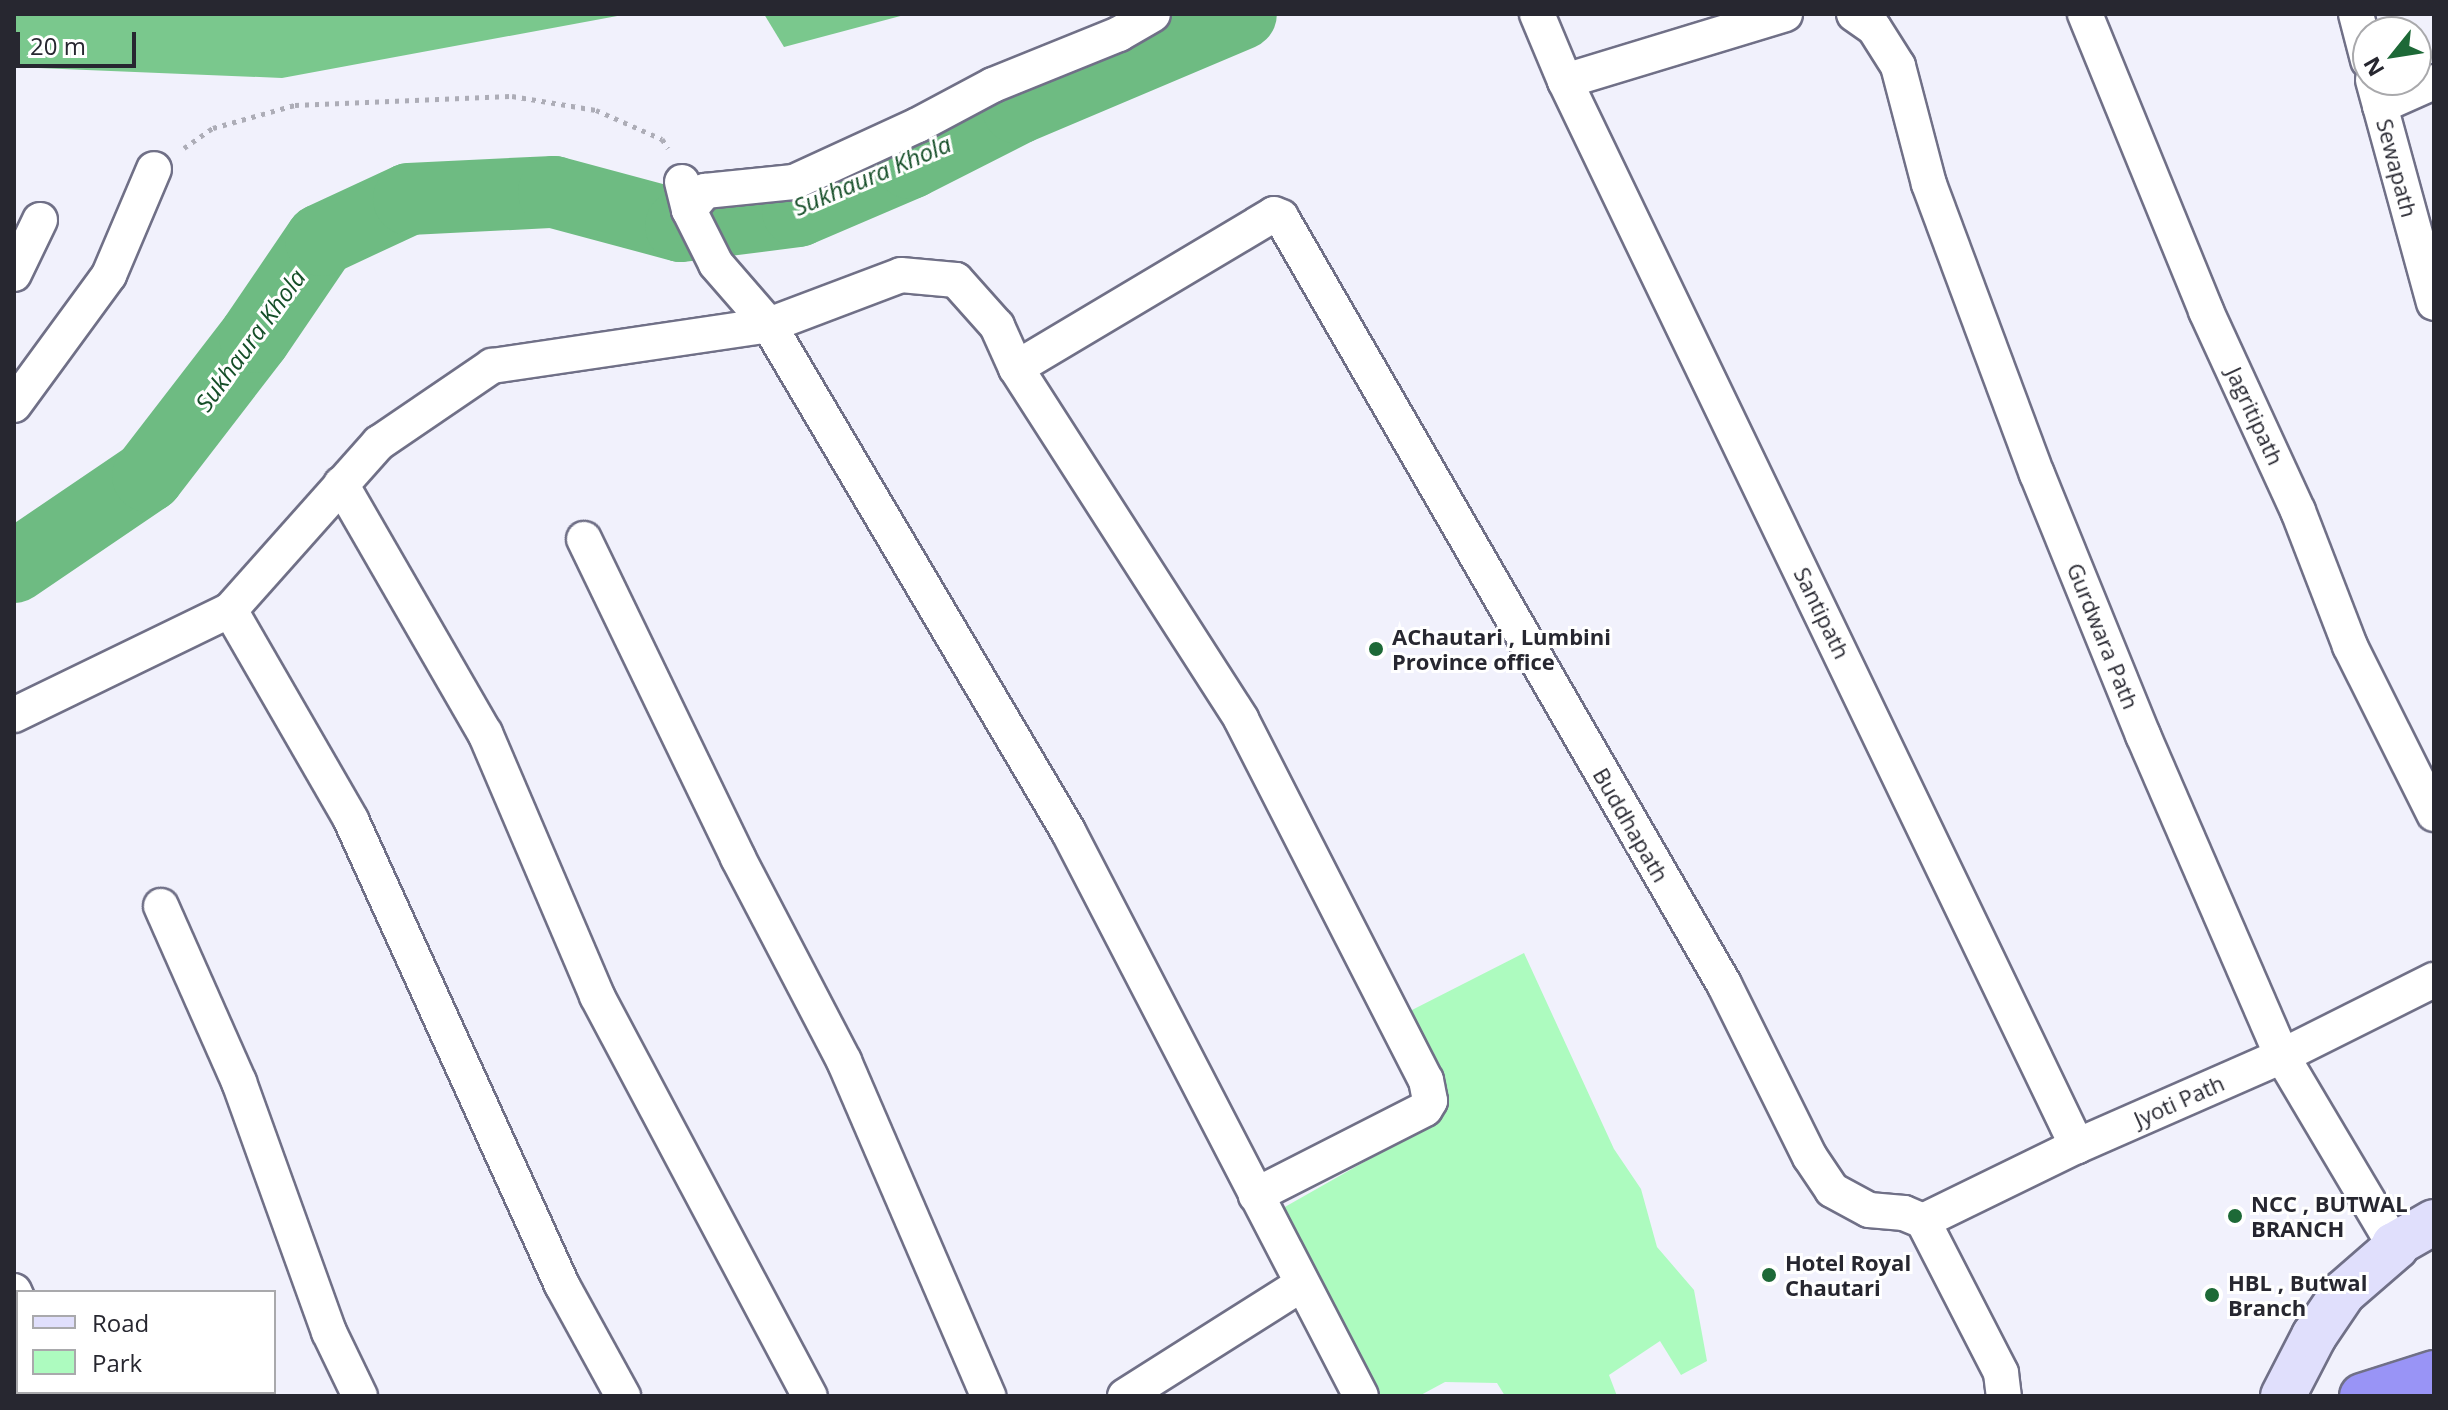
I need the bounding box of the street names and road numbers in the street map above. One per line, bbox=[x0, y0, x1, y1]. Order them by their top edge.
street label: Sewapath bbox=[2371, 116, 2423, 220]
street label: Jagritipath bbox=[2221, 363, 2289, 469]
street label: Gurdwara Path bbox=[2062, 559, 2144, 713]
street label: Santipath bbox=[1789, 563, 1855, 663]
street label: Buddhapath bbox=[1588, 763, 1674, 887]
street label: Jyoti Path bbox=[2130, 1069, 2228, 1133]

